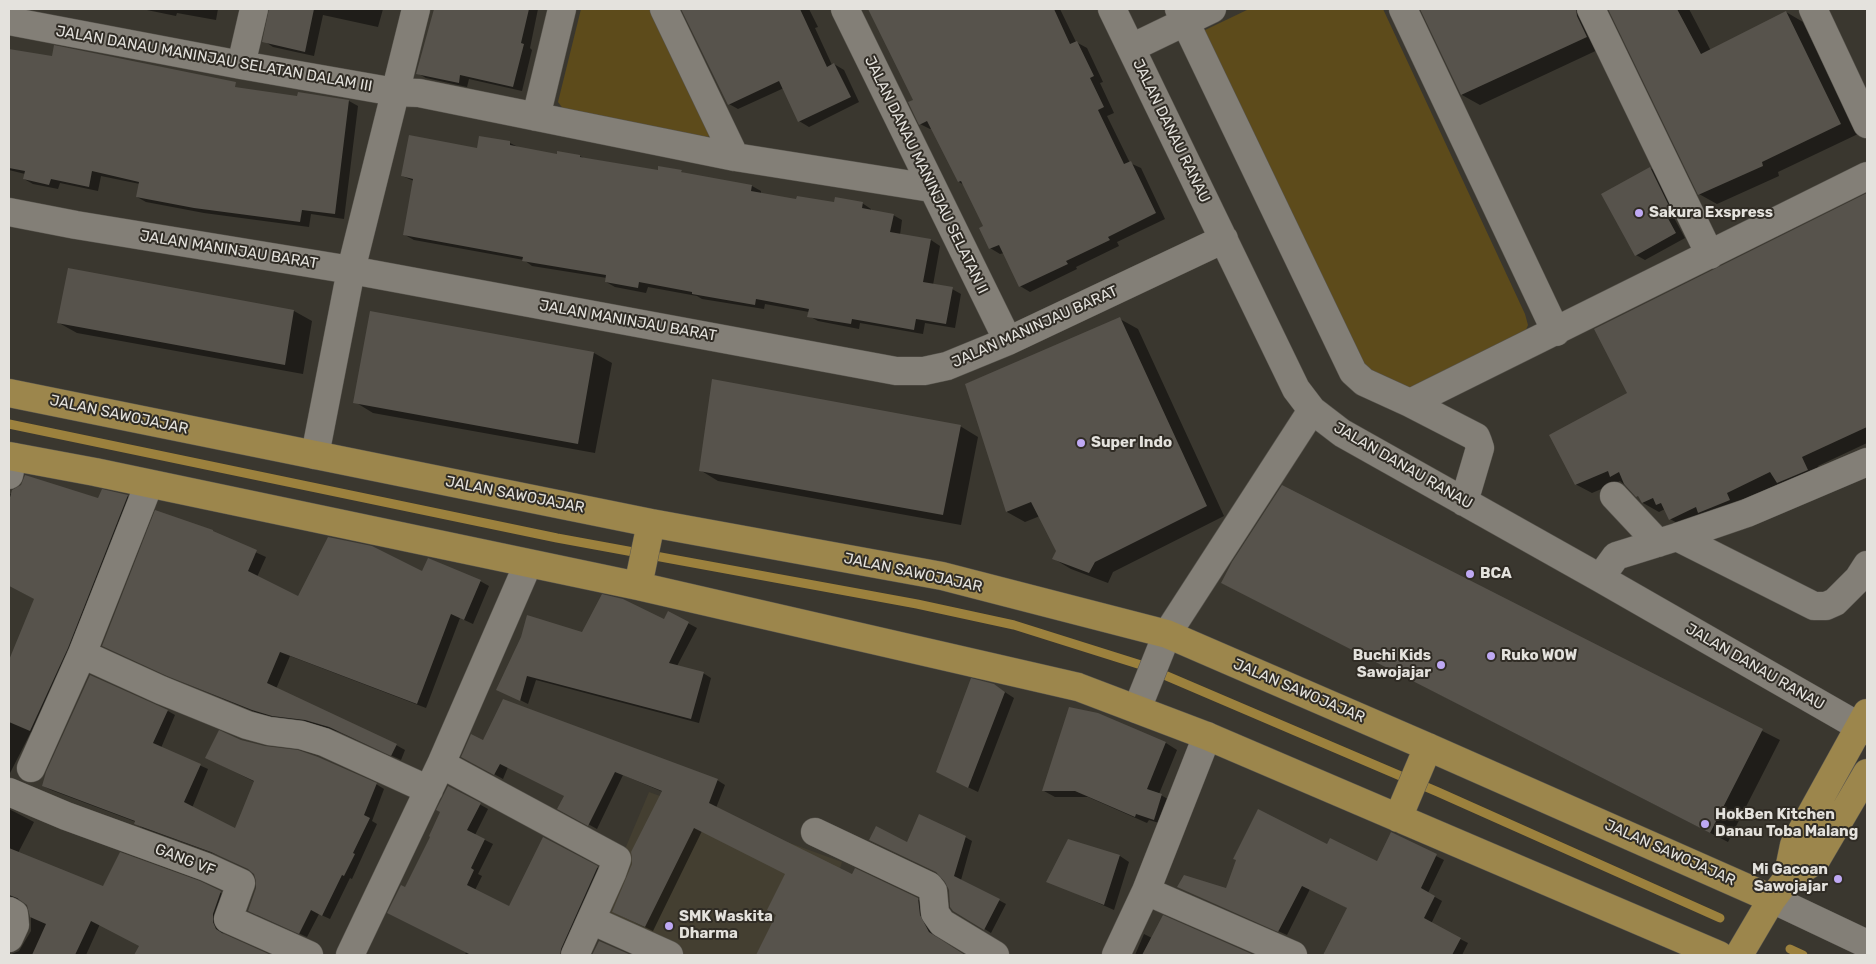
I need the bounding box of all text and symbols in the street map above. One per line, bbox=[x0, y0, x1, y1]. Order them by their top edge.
street label: JALAN DANAU MANINJAU SELATAN DALAM III bbox=[54, 22, 374, 96]
street label: JALAN DANAU MANINJAU SELATAN II bbox=[860, 53, 992, 297]
street label: JALAN DANAU RANAU bbox=[1128, 56, 1214, 206]
place label: Sakura Exspress bbox=[1649, 204, 1773, 222]
marker: Sakura Exspress bbox=[1633, 207, 1645, 219]
street label: JALAN MANINJAU BARAT bbox=[139, 227, 319, 273]
street label: JALAN MANINJAU BARAT bbox=[949, 282, 1121, 372]
street label: JALAN MANINJAU BARAT bbox=[538, 297, 718, 345]
street label: JALAN SAWOJAJAR bbox=[48, 392, 190, 438]
street label: JALAN DANAU RANAU bbox=[1330, 419, 1476, 513]
place label: Super Indo bbox=[1091, 434, 1172, 452]
marker: Super Indo bbox=[1075, 437, 1087, 449]
street label: JALAN SAWOJAJAR bbox=[444, 473, 586, 517]
street label: JALAN SAWOJAJAR bbox=[842, 550, 984, 596]
place label: BCA bbox=[1480, 565, 1512, 583]
marker: BCA bbox=[1464, 568, 1476, 580]
street label: JALAN DANAU RANAU bbox=[1682, 620, 1828, 714]
place label: Buchi Kids Sawojajar bbox=[1353, 647, 1431, 682]
place label: Ruko WOW bbox=[1501, 647, 1577, 665]
marker: Ruko WOW bbox=[1485, 650, 1497, 662]
street label: JALAN SAWOJAJAR bbox=[1230, 655, 1368, 727]
marker: Buchi Kids Sawojajar bbox=[1435, 659, 1447, 671]
place label: HokBen Kitchen Danau Toba Malang bbox=[1715, 806, 1858, 841]
street label: JALAN SAWOJAJAR bbox=[1602, 816, 1738, 890]
marker: HokBen Kitchen Danau Toba Malang bbox=[1699, 818, 1711, 830]
street label: GANG VF bbox=[152, 840, 218, 880]
place label: Mi Gacoan Sawojajar bbox=[1752, 861, 1828, 896]
marker: Mi Gacoan Sawojajar bbox=[1832, 873, 1844, 885]
place label: SMK Waskita Dharma bbox=[679, 908, 773, 943]
marker: SMK Waskita Dharma bbox=[663, 920, 675, 932]

